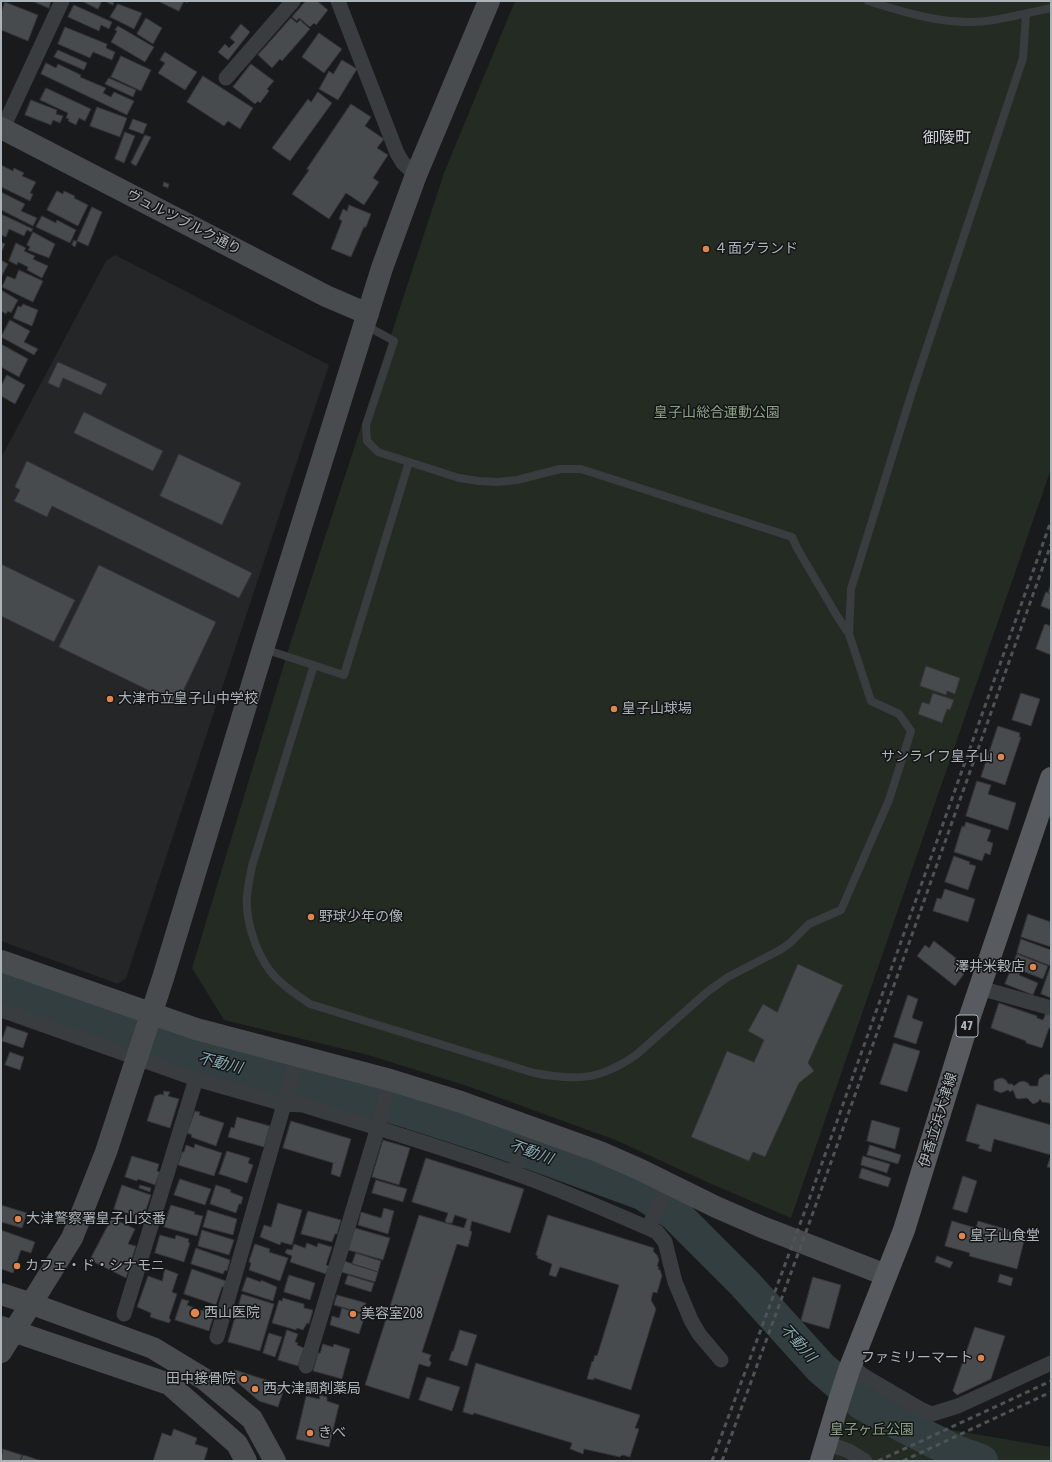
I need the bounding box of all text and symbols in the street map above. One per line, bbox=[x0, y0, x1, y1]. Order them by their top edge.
district label: 御陵町 bbox=[923, 128, 971, 148]
street label: ヴュルツブルク通り bbox=[124, 186, 244, 258]
place label: ４面グランド bbox=[714, 241, 798, 257]
marker: ４面グランド bbox=[701, 244, 711, 254]
park label: 皇子山総合運動公園 bbox=[654, 405, 780, 421]
place label: 大津市立皇子山中学校 bbox=[118, 691, 258, 707]
marker: 大津市立皇子山中学校 bbox=[105, 694, 115, 704]
place label: 皇子山球場 bbox=[622, 701, 692, 717]
marker: 皇子山球場 bbox=[609, 704, 619, 714]
place label: サンライフ皇子山 bbox=[881, 749, 993, 765]
marker: サンライフ皇子山 bbox=[996, 752, 1006, 762]
place label: 野球少年の像 bbox=[319, 909, 403, 925]
marker: 野球少年の像 bbox=[306, 912, 316, 922]
place label: 澤井米穀店 bbox=[955, 959, 1025, 975]
marker: 澤井米穀店 bbox=[1028, 962, 1038, 972]
road number: 47 bbox=[956, 1015, 978, 1037]
water label: 不動川 bbox=[196, 1049, 244, 1077]
street label: 伊香立浜大津線 bbox=[916, 1071, 960, 1169]
water label: 不動川 bbox=[507, 1136, 555, 1168]
place label: 大津警察署皇子山交番 bbox=[26, 1211, 166, 1227]
marker: 大津警察署皇子山交番 bbox=[13, 1214, 23, 1224]
place label: 皇子山食堂 bbox=[970, 1228, 1040, 1244]
marker: 皇子山食堂 bbox=[957, 1231, 967, 1241]
place label: カフェ・ド・シナモニ bbox=[25, 1258, 165, 1274]
marker: カフェ・ド・シナモニ bbox=[12, 1261, 22, 1271]
place label: 西山医院 bbox=[204, 1305, 260, 1321]
place label: 美容室208 bbox=[361, 1306, 423, 1322]
marker: 西山医院 bbox=[189, 1307, 201, 1319]
marker: 美容室208 bbox=[348, 1309, 358, 1319]
water label: 不動川 bbox=[776, 1320, 820, 1366]
place label: ファミリーマート bbox=[861, 1350, 973, 1366]
marker: ファミリーマート bbox=[976, 1353, 986, 1363]
place label: 田中接骨院 bbox=[166, 1371, 236, 1387]
marker: 田中接骨院 bbox=[239, 1374, 249, 1384]
place label: 西大津調剤薬局 bbox=[263, 1381, 361, 1397]
marker: 西大津調剤薬局 bbox=[250, 1384, 260, 1394]
park label: 皇子ヶ丘公園 bbox=[830, 1422, 914, 1438]
place label: きべ bbox=[318, 1425, 346, 1441]
marker: きべ bbox=[305, 1428, 315, 1438]

